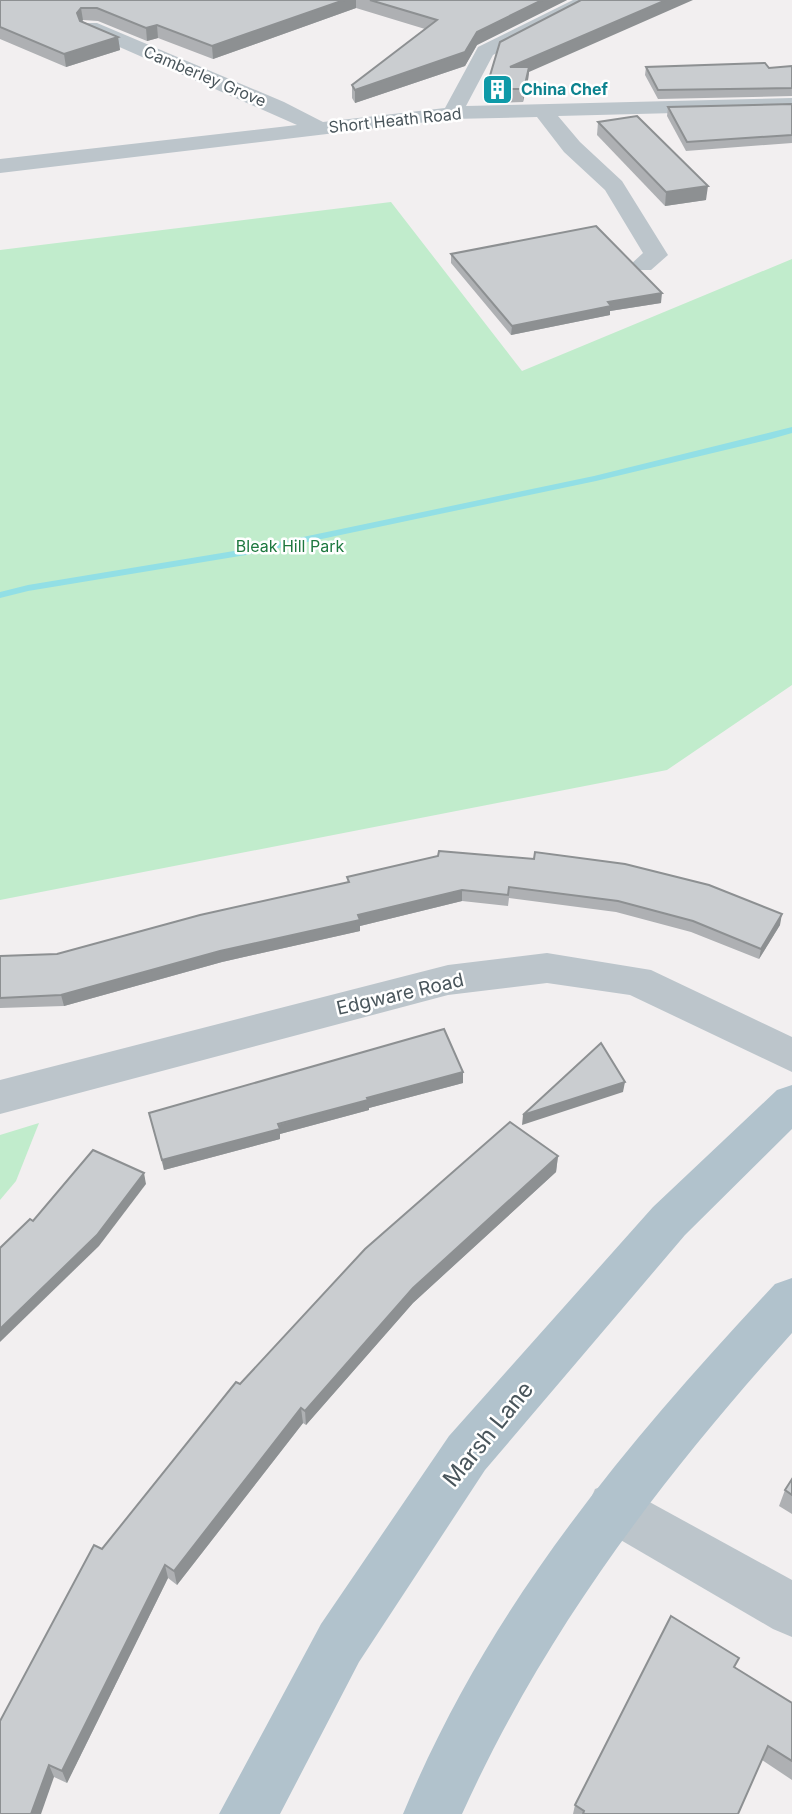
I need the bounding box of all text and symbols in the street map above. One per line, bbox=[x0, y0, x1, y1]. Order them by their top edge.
street label: Camberley Grove bbox=[141, 41, 269, 111]
building icon: China Chef bbox=[481, 72, 515, 106]
place label: China Chef bbox=[521, 79, 609, 99]
street label: Short Heath Road bbox=[328, 103, 462, 137]
park label: Bleak Hill Park bbox=[236, 536, 344, 556]
street label: Edgware Road bbox=[334, 968, 466, 1020]
street label: Marsh Lane bbox=[437, 1376, 539, 1492]

